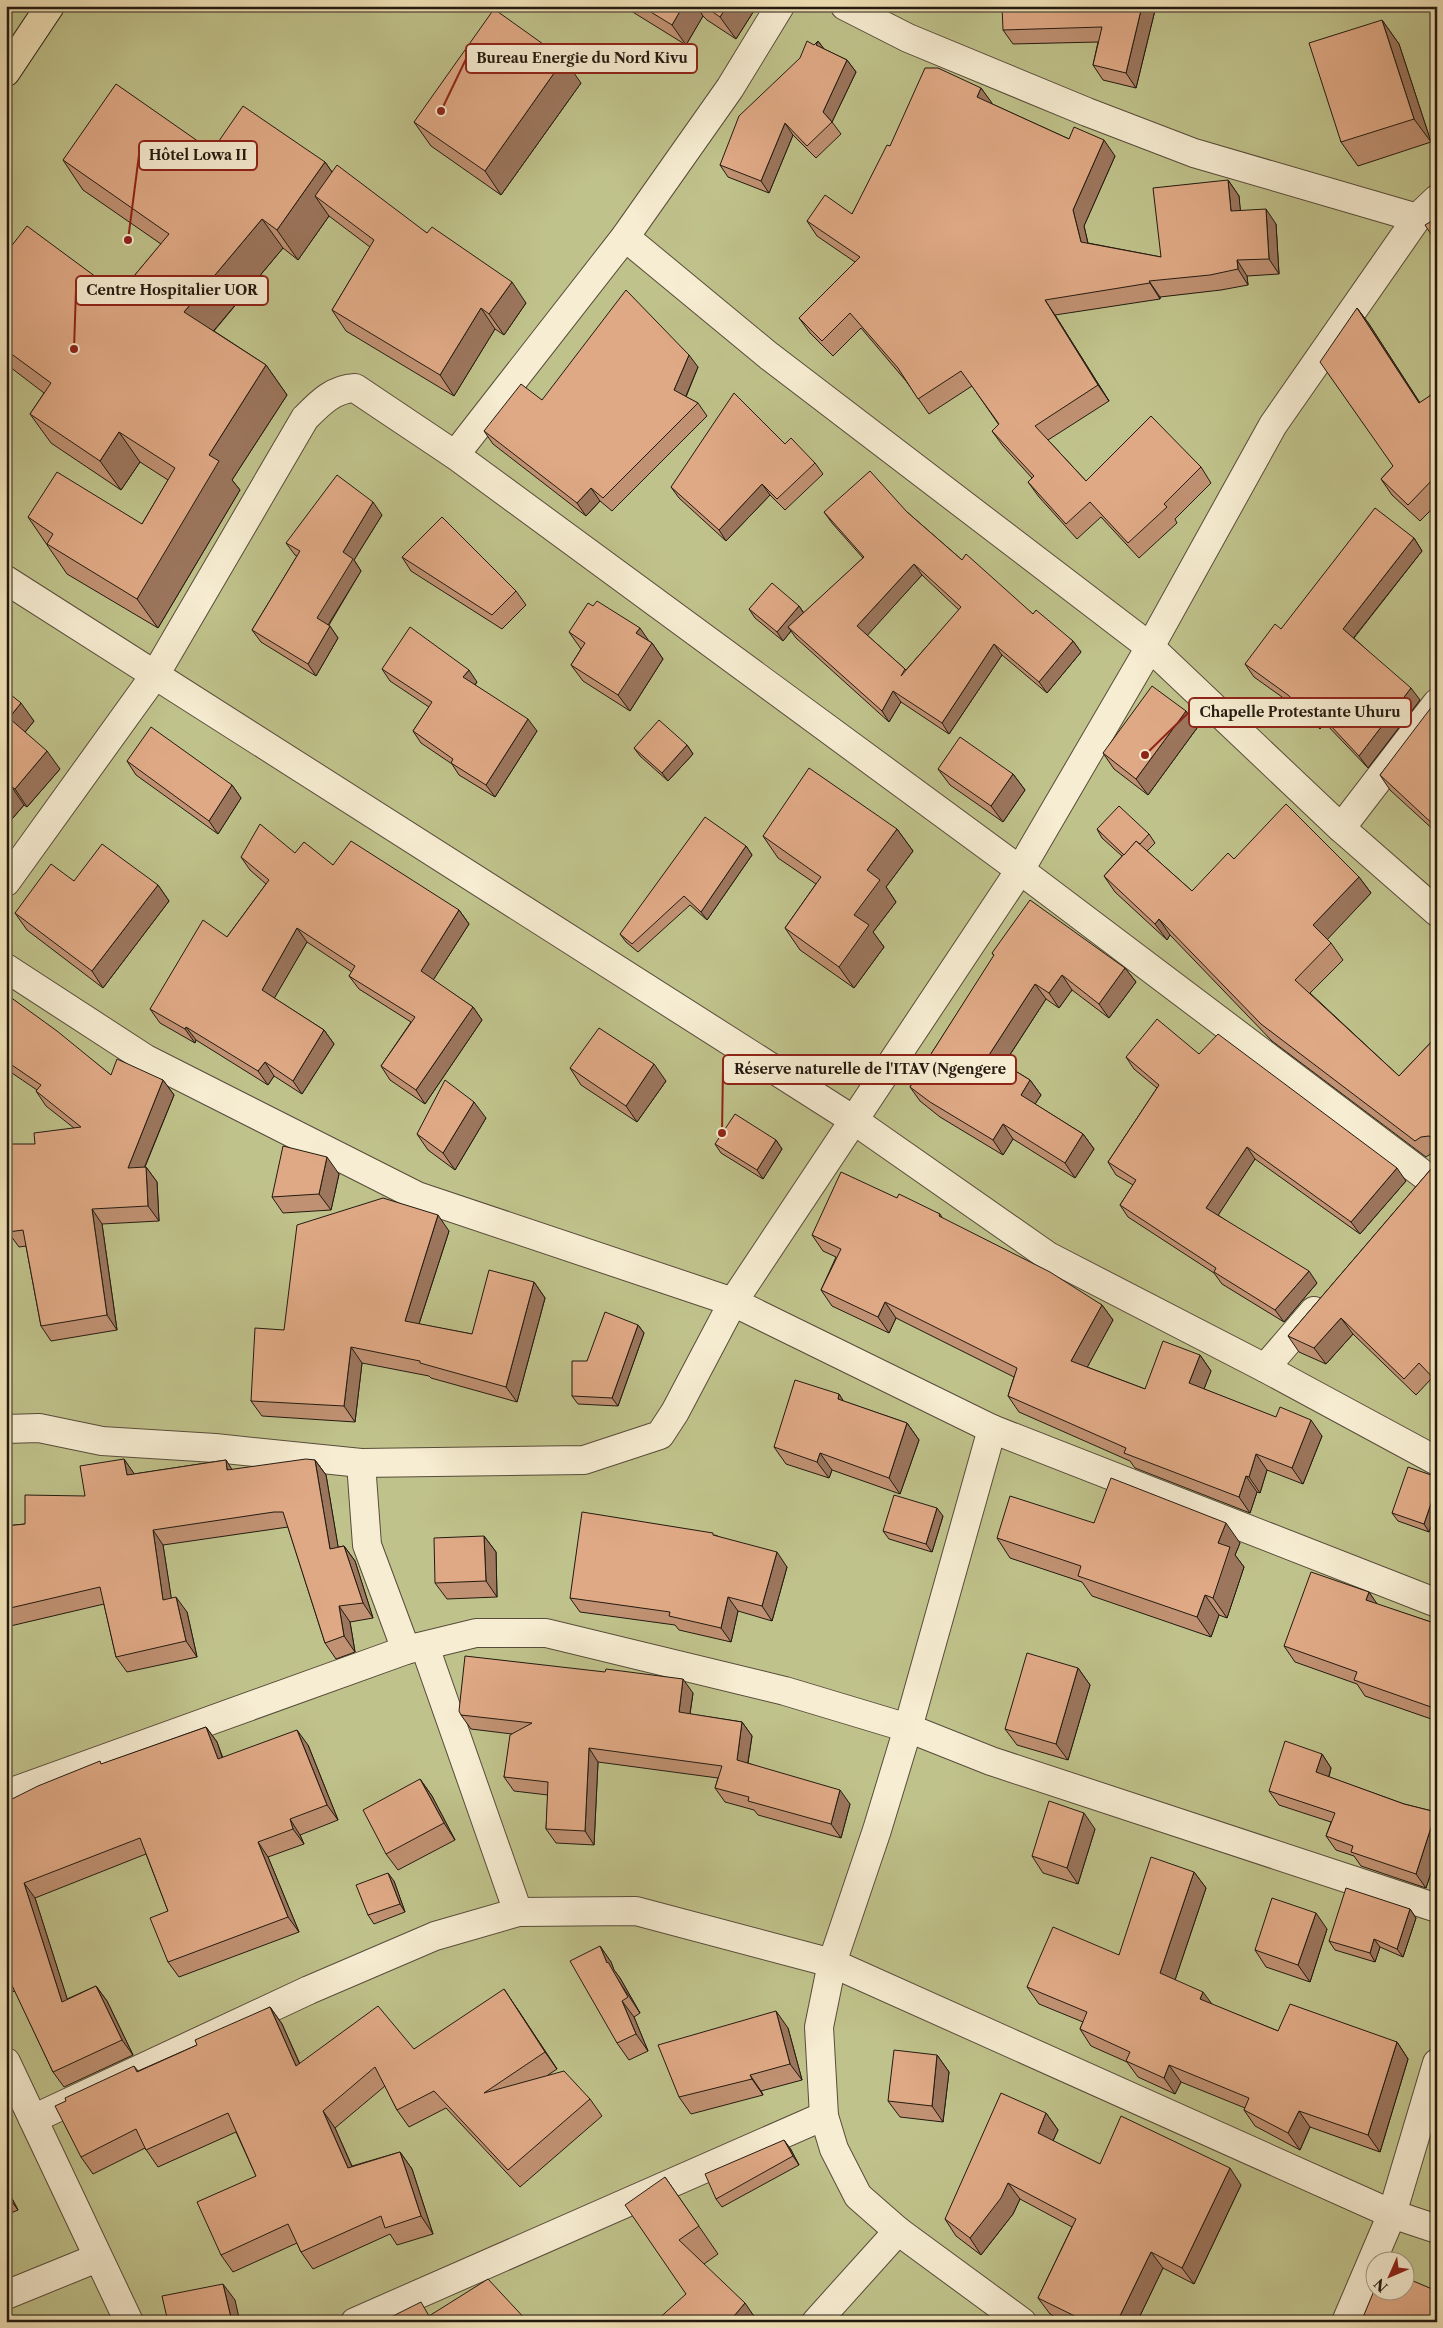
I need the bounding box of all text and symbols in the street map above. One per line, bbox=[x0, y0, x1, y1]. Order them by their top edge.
callout: Bureau Energie du Nord Kivu bbox=[466, 44, 697, 73]
text: Bureau Energie du Nord Kivu bbox=[476, 49, 688, 67]
callout: Hôtel Lowa II bbox=[139, 141, 257, 170]
text: Hôtel Lowa II bbox=[149, 146, 247, 164]
callout: Centre Hospitalier UOR bbox=[76, 276, 268, 305]
text: Centre Hospitalier UOR bbox=[86, 281, 259, 299]
callout: Chapelle Protestante Uhuru bbox=[1189, 698, 1411, 727]
text: Chapelle Protestante Uhuru bbox=[1199, 703, 1401, 721]
callout: Réserve naturelle de l'ITAV (Ngengere bbox=[723, 1055, 1016, 1084]
text: Réserve naturelle de l'ITAV (Ngengere bbox=[734, 1060, 1006, 1078]
north arrow bbox=[1366, 2250, 1416, 2300]
text: N bbox=[1370, 2275, 1391, 2296]

